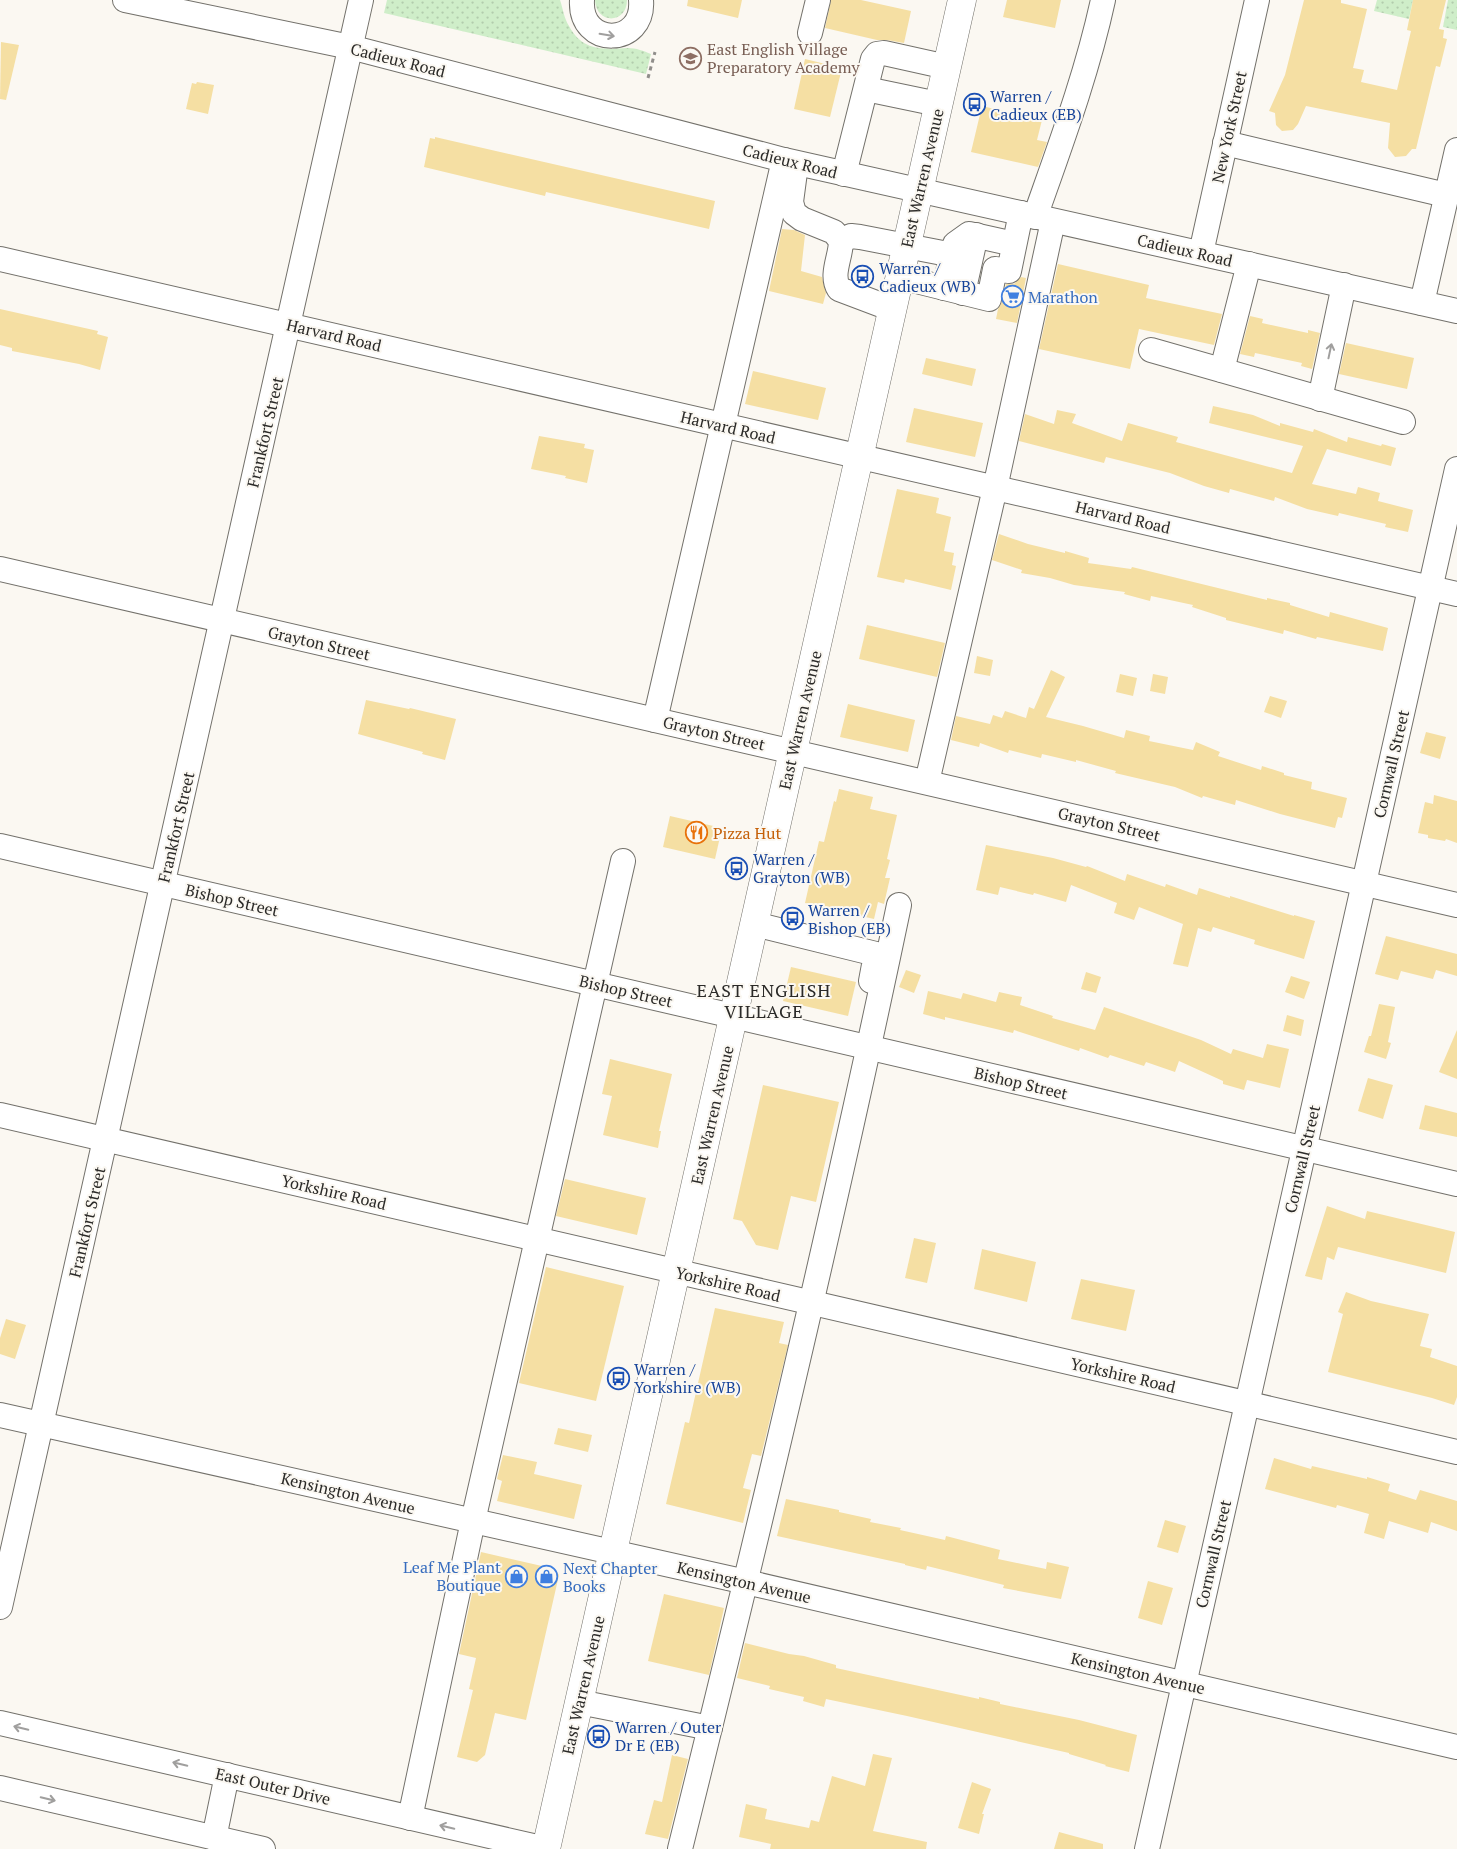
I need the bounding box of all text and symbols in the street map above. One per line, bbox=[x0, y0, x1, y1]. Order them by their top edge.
one-way arrow bbox=[598, 30, 614, 40]
street label: Cadieux Road bbox=[348, 38, 448, 82]
place label: East English Village Preparatory Academy bbox=[707, 38, 861, 78]
school or university icon: East English Village Preparatory Academy bbox=[679, 46, 703, 70]
street label: New York Street bbox=[1206, 69, 1252, 185]
place label: Warren / Cadieux (EB) bbox=[990, 85, 1082, 125]
bus stop icon: Warren / Cadieux (EB) bbox=[962, 93, 986, 117]
street label: East Warren Avenue bbox=[895, 106, 949, 250]
street label: Cadieux Road bbox=[740, 139, 840, 183]
street label: Cadieux Road bbox=[1135, 228, 1235, 272]
place label: Warren / Cadieux (WB) bbox=[879, 257, 976, 297]
bus stop icon: Warren / Cadieux (WB) bbox=[851, 265, 875, 289]
supermarket icon: Marathon bbox=[1000, 285, 1024, 309]
place label: Marathon bbox=[1028, 286, 1098, 308]
street label: Harvard Road bbox=[284, 313, 384, 357]
one-way arrow bbox=[1326, 343, 1335, 359]
street label: Frankfort Street bbox=[242, 374, 288, 490]
street label: Harvard Road bbox=[678, 405, 778, 449]
street label: Harvard Road bbox=[1073, 495, 1173, 539]
street label: Grayton Street bbox=[266, 621, 372, 665]
street label: East Warren Avenue bbox=[773, 648, 827, 792]
street label: Cornwall Street bbox=[1368, 708, 1414, 820]
street label: Grayton Street bbox=[661, 711, 767, 755]
street label: Frankfort Street bbox=[153, 769, 199, 885]
street label: Grayton Street bbox=[1056, 802, 1162, 846]
restaurant icon: Pizza Hut bbox=[685, 821, 709, 845]
place label: Pizza Hut bbox=[713, 822, 781, 844]
place label: Warren / Grayton (WB) bbox=[753, 848, 850, 888]
bus stop icon: Warren / Grayton (WB) bbox=[725, 856, 749, 880]
street label: Bishop Street bbox=[183, 879, 281, 921]
place label: Warren / Bishop (EB) bbox=[808, 899, 891, 939]
bus stop icon: Warren / Bishop (EB) bbox=[780, 907, 804, 931]
street label: Bishop Street bbox=[577, 970, 675, 1012]
district label: EAST ENGLISH VILLAGE bbox=[697, 978, 831, 1023]
street label: East Warren Avenue bbox=[685, 1043, 739, 1187]
street label: Bishop Street bbox=[972, 1062, 1070, 1104]
street label: Cornwall Street bbox=[1279, 1103, 1325, 1215]
street label: Frankfort Street bbox=[64, 1164, 110, 1280]
street label: Yorkshire Road bbox=[279, 1169, 389, 1215]
street label: Yorkshire Road bbox=[673, 1261, 783, 1307]
street label: Yorkshire Road bbox=[1068, 1352, 1178, 1398]
place label: Warren / Yorkshire (WB) bbox=[634, 1358, 741, 1398]
bus stop icon: Warren / Yorkshire (WB) bbox=[606, 1366, 630, 1390]
street label: Kensington Avenue bbox=[279, 1467, 417, 1519]
street label: Cornwall Street bbox=[1190, 1498, 1236, 1610]
place label: Leaf Me Plant Boutique bbox=[403, 1556, 501, 1596]
street label: Kensington Avenue bbox=[675, 1556, 813, 1608]
place label: Next Chapter Books bbox=[563, 1557, 658, 1597]
shop icon: Leaf Me Plant Boutique bbox=[505, 1564, 529, 1588]
shop icon: Next Chapter Books bbox=[535, 1565, 559, 1589]
street label: East Warren Avenue bbox=[556, 1613, 610, 1757]
street label: Kensington Avenue bbox=[1069, 1647, 1207, 1699]
place label: Warren / Outer Dr E (EB) bbox=[615, 1716, 722, 1756]
one-way arrow bbox=[14, 1723, 30, 1732]
bus stop icon: Warren / Outer Dr E (EB) bbox=[587, 1724, 611, 1748]
one-way arrow bbox=[172, 1759, 188, 1768]
street label: East Outer Drive bbox=[213, 1762, 333, 1810]
one-way arrow bbox=[39, 1795, 55, 1804]
one-way arrow bbox=[439, 1822, 455, 1831]

